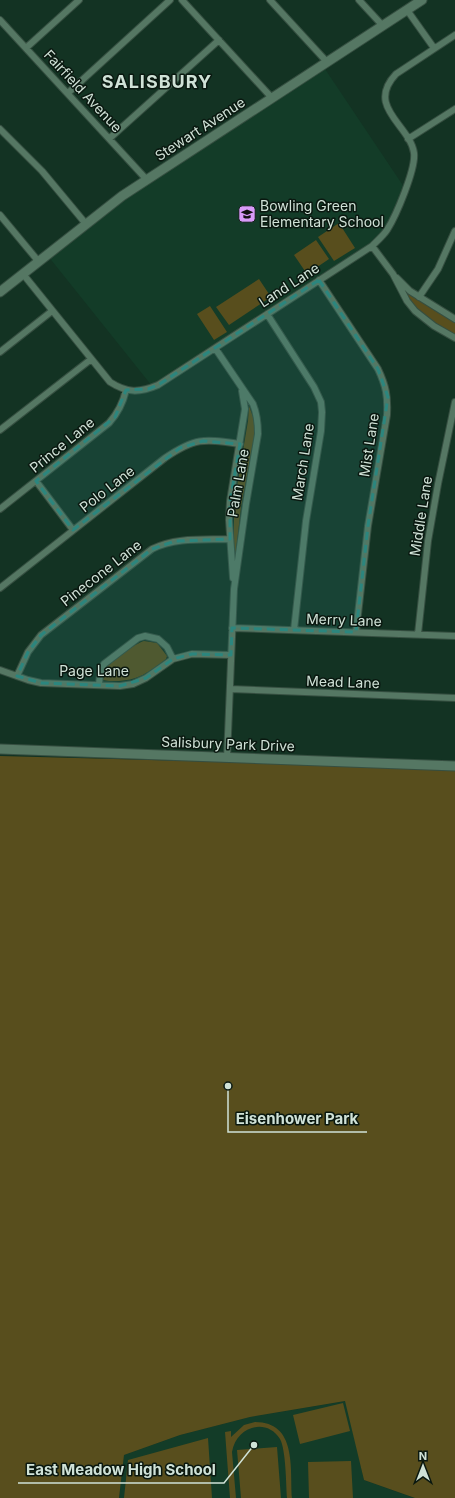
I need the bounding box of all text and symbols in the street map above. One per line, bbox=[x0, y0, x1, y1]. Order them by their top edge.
street label: Fairfield Avenue bbox=[41, 46, 126, 135]
district label: SALISBURY bbox=[102, 71, 212, 92]
street label: Stewart Avenue bbox=[152, 93, 248, 164]
place label: Bowling Green Elementary School bbox=[260, 197, 384, 230]
school or university icon: Bowling Green Elementary School bbox=[237, 204, 257, 224]
street label: Land Lane bbox=[255, 259, 322, 310]
street label: Mist Lane bbox=[355, 412, 382, 478]
street label: Prince Lane bbox=[26, 413, 98, 476]
street label: March Lane bbox=[288, 422, 317, 502]
street label: Palm Lane bbox=[223, 448, 252, 518]
street label: Polo Lane bbox=[76, 462, 138, 515]
street label: Middle Lane bbox=[406, 475, 435, 557]
street label: Pinecone Lane bbox=[57, 536, 144, 609]
street label: Merry Lane bbox=[306, 610, 382, 629]
street label: Page Lane bbox=[59, 662, 129, 679]
street label: Mead Lane bbox=[306, 672, 380, 691]
street label: Salisbury Park Drive bbox=[161, 733, 295, 754]
callout: Eisenhower Park bbox=[228, 1105, 367, 1132]
text: Eisenhower Park bbox=[236, 1109, 359, 1128]
north arrow bbox=[403, 1446, 443, 1486]
text: N bbox=[419, 1449, 427, 1463]
callout: East Meadow High School bbox=[18, 1456, 224, 1483]
text: East Meadow High School bbox=[26, 1460, 216, 1479]

